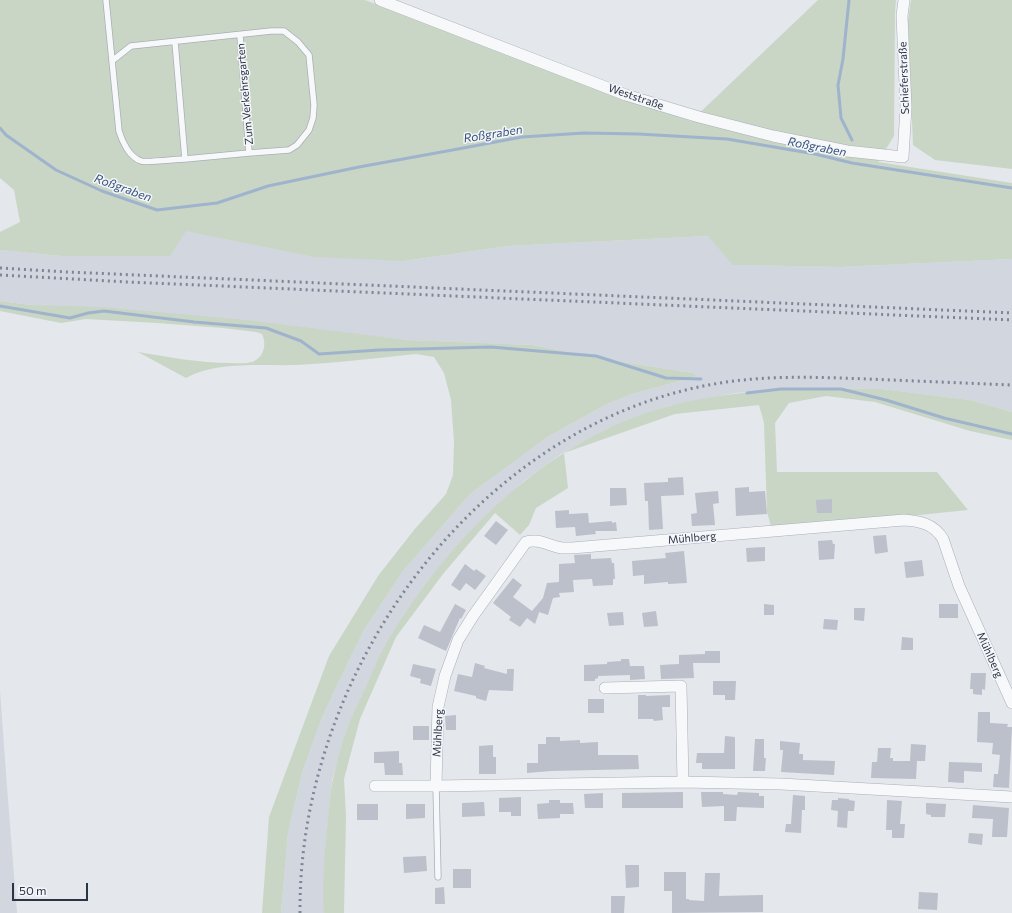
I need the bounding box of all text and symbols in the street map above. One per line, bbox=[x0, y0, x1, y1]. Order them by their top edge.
street label: Schieferstraße bbox=[896, 41, 912, 115]
street label: Zum Verkehrsgarten bbox=[234, 43, 256, 145]
street label: Weststraße bbox=[607, 81, 665, 113]
water label: Roßgraben bbox=[462, 122, 524, 146]
water label: Roßgraben bbox=[786, 134, 848, 160]
water label: Roßgraben bbox=[93, 171, 153, 205]
street label: Mühlberg bbox=[667, 529, 717, 547]
street label: Mühlberg bbox=[974, 630, 1006, 680]
street label: Mühlberg bbox=[430, 708, 446, 758]
scale bar bbox=[14, 875, 90, 901]
text: 50 m bbox=[19, 883, 47, 897]

